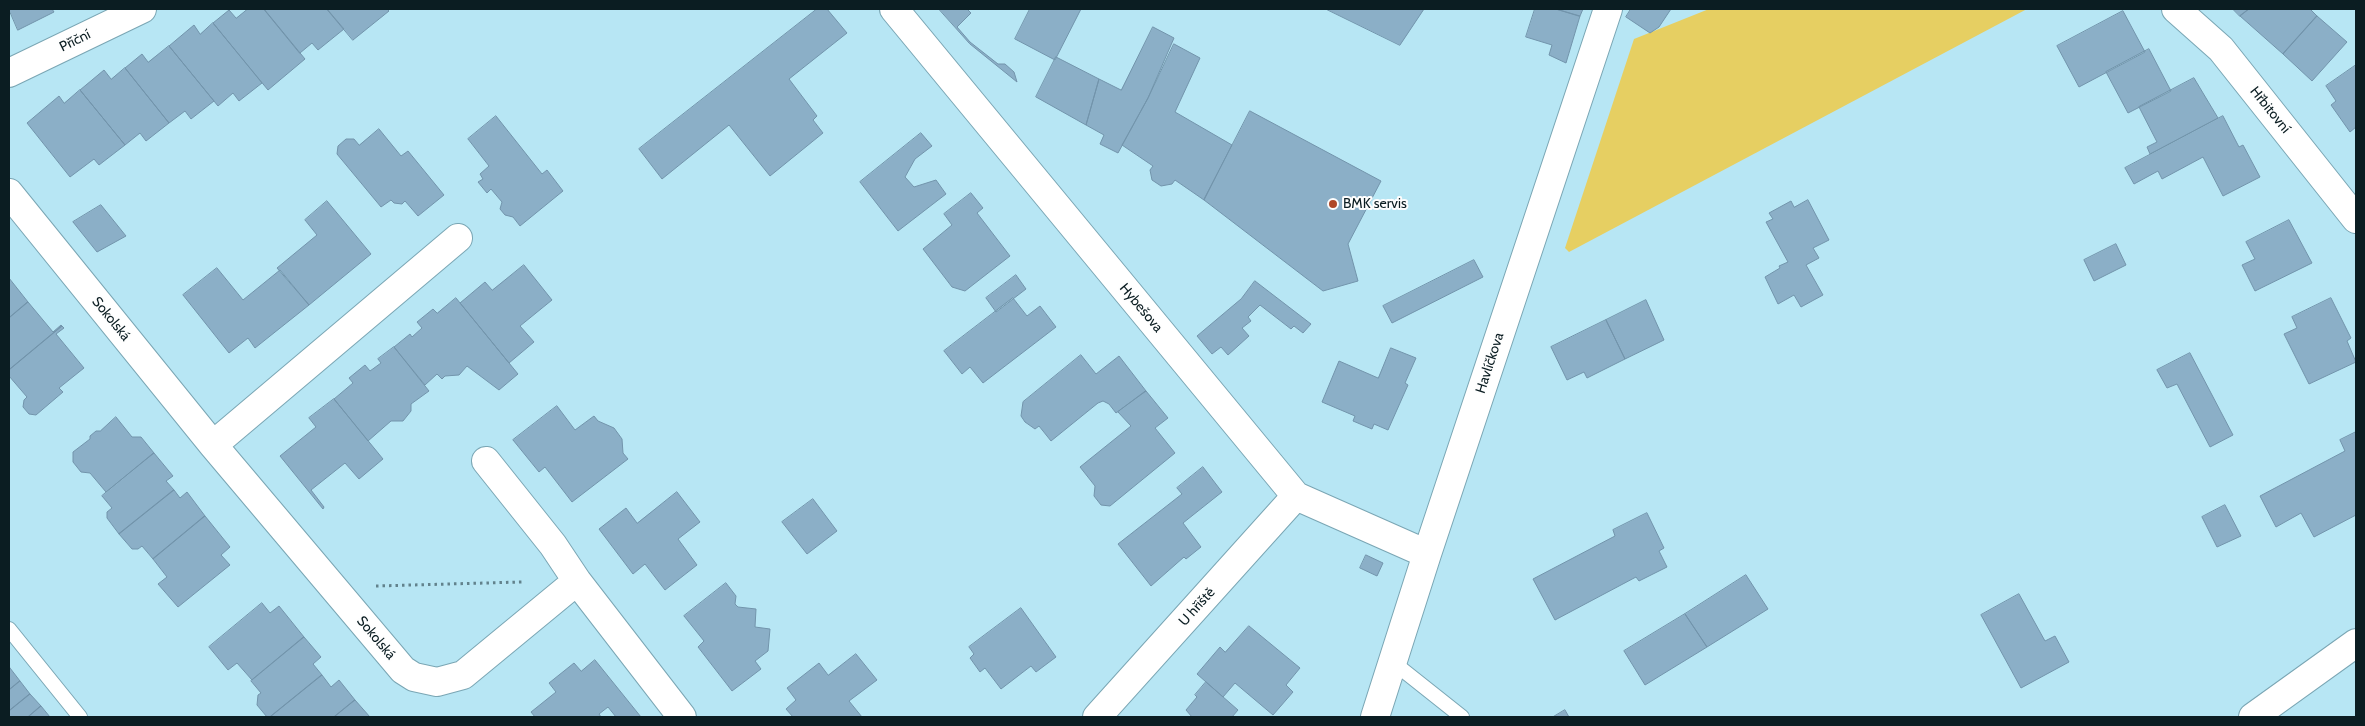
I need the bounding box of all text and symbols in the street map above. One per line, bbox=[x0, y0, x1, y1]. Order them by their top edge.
street label: Příční bbox=[57, 26, 93, 56]
street label: Hřbitovní bbox=[2246, 83, 2294, 137]
place label: BMK servis bbox=[1343, 196, 1407, 212]
marker: BMK servis bbox=[1327, 198, 1339, 210]
street label: Hybešova bbox=[1116, 280, 1166, 336]
street label: Sokolská bbox=[88, 294, 134, 344]
street label: Havlíčkova bbox=[1472, 331, 1508, 395]
street label: U hřiště bbox=[1175, 584, 1219, 630]
street label: Sokolská bbox=[353, 613, 399, 663]

